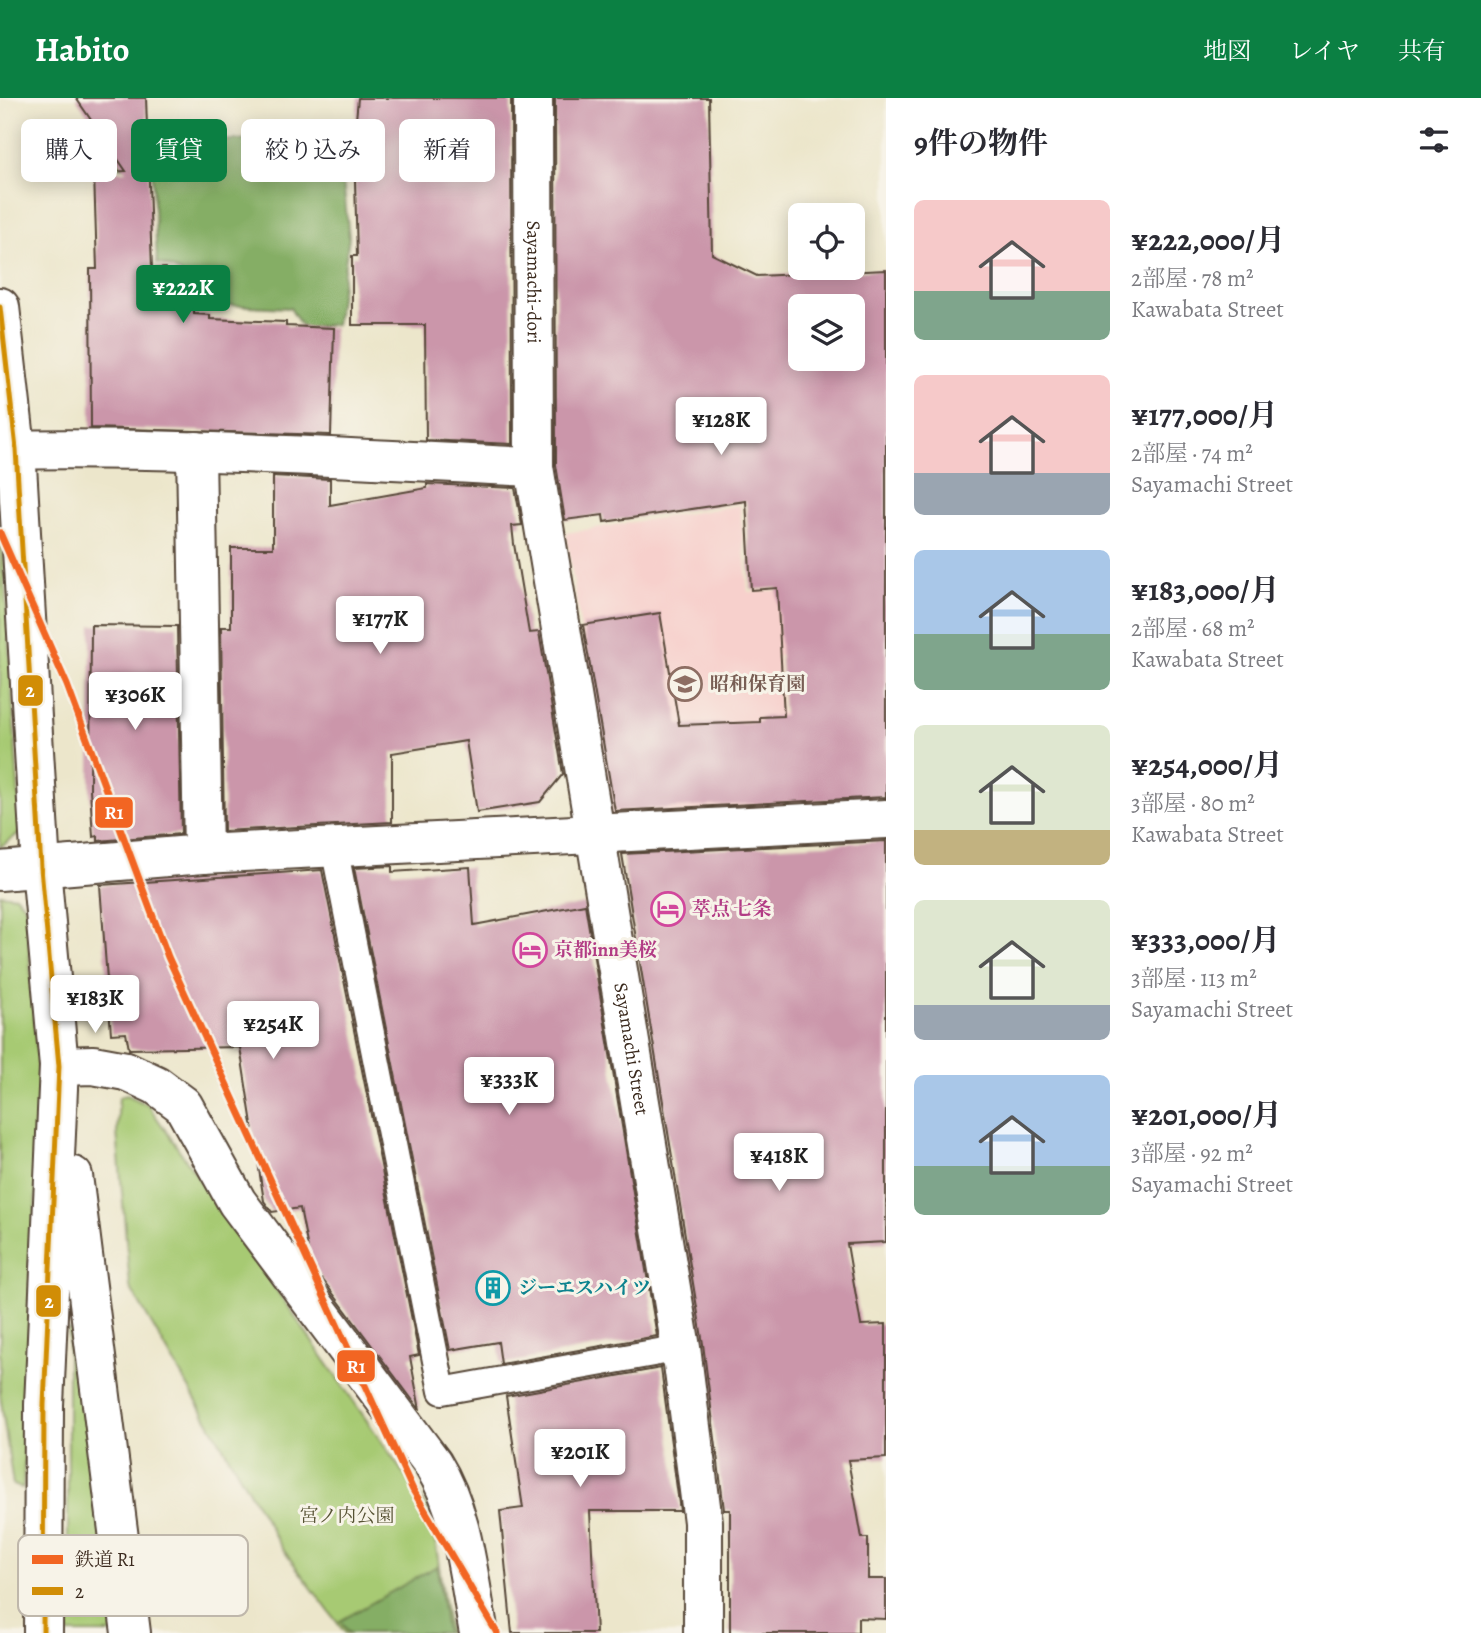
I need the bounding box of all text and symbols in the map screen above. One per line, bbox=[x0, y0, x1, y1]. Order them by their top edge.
text: Habito bbox=[35, 27, 130, 72]
text: 地図 bbox=[1203, 35, 1251, 67]
text: レイヤ bbox=[1289, 35, 1360, 67]
text: 共有 bbox=[1398, 35, 1446, 67]
chip: 購入 bbox=[21, 119, 117, 182]
chip: 賃貸 bbox=[131, 119, 227, 182]
chip: 絞り込み bbox=[241, 119, 385, 182]
chip: 新着 bbox=[399, 119, 495, 182]
icon: filters bbox=[1415, 121, 1453, 159]
text: 9件の物件 bbox=[914, 123, 1048, 163]
map controls bbox=[788, 203, 865, 371]
button: locate bbox=[788, 203, 865, 280]
street label: Sayamachi-dori bbox=[520, 220, 547, 344]
text: ¥222,000/月 bbox=[1131, 220, 1285, 260]
icon: home bbox=[970, 228, 1054, 312]
text: 2部屋 · 78 m² bbox=[1131, 263, 1254, 294]
pin: ¥222K bbox=[134, 266, 232, 325]
text: ¥222K bbox=[152, 272, 214, 303]
button: layers bbox=[788, 294, 865, 371]
text: Kawabata Street bbox=[1131, 294, 1284, 325]
text: ¥177,000/月 bbox=[1131, 395, 1278, 435]
pin: ¥128K bbox=[672, 398, 770, 457]
icon: home bbox=[970, 403, 1054, 487]
text: ¥128K bbox=[692, 404, 750, 435]
text: 2部屋 · 74 m² bbox=[1131, 438, 1253, 469]
text: Sayamachi Street bbox=[1131, 469, 1293, 500]
text: ¥183,000/月 bbox=[1131, 570, 1279, 610]
icon: home bbox=[970, 578, 1054, 662]
pin: ¥177K bbox=[331, 596, 429, 656]
text: ¥177K bbox=[352, 603, 408, 634]
text: 2部屋 · 68 m² bbox=[1131, 613, 1255, 644]
text: Kawabata Street bbox=[1131, 644, 1284, 675]
school or university icon: 昭和保育園 bbox=[666, 665, 704, 703]
place label: 昭和保育園 bbox=[710, 671, 805, 697]
pin: ¥306K bbox=[86, 672, 184, 732]
line badge: 2 bbox=[17, 674, 44, 707]
text: 2 bbox=[25, 678, 35, 704]
text: ¥306K bbox=[105, 679, 165, 710]
text: ¥254,000/月 bbox=[1131, 745, 1283, 785]
icon: home bbox=[970, 753, 1054, 837]
text: 3部屋 · 80 m² bbox=[1131, 788, 1255, 819]
line badge: R1 bbox=[94, 796, 134, 829]
text: R1 bbox=[105, 800, 124, 826]
text: Kawabata Street bbox=[1131, 819, 1284, 850]
hotel icon: 萃点 七条 bbox=[649, 890, 687, 928]
place label: 萃点 七条 bbox=[692, 896, 771, 922]
text: ¥333,000/月 bbox=[1131, 920, 1280, 960]
icon: home bbox=[970, 928, 1054, 1012]
hotel icon: 京都inn美桜 bbox=[511, 931, 549, 969]
place label: 京都inn美桜 bbox=[554, 937, 657, 963]
text: 3部屋 · 113 m² bbox=[1131, 963, 1257, 994]
pin: ¥183K bbox=[46, 976, 144, 1035]
street label: Sayamachi Street bbox=[607, 981, 655, 1117]
text: ¥183K bbox=[66, 982, 124, 1013]
text: Sayamachi Street bbox=[1131, 994, 1293, 1025]
pin: ¥254K bbox=[224, 1002, 322, 1061]
text: ¥254K bbox=[243, 1008, 303, 1039]
pin: ¥333K bbox=[460, 1058, 558, 1117]
text: ¥333K bbox=[480, 1064, 538, 1095]
text: ¥201,000/月 bbox=[1131, 1095, 1282, 1135]
icon: home bbox=[970, 1103, 1054, 1187]
pin: ¥418K bbox=[730, 1134, 828, 1193]
text: 3部屋 · 92 m² bbox=[1131, 1138, 1253, 1169]
text: ¥418K bbox=[750, 1140, 808, 1171]
text: Sayamachi Street bbox=[1131, 1169, 1293, 1200]
building icon: ジーエスハイツ bbox=[474, 1269, 512, 1307]
place label: ジーエスハイツ bbox=[518, 1275, 651, 1301]
line badge: 2 bbox=[35, 1284, 62, 1318]
text: 2 bbox=[44, 1289, 54, 1315]
line badge: R1 bbox=[336, 1349, 376, 1383]
text: R1 bbox=[347, 1354, 366, 1380]
pin: ¥201K bbox=[531, 1430, 629, 1489]
text: ¥201K bbox=[550, 1436, 610, 1467]
park label: 宮ノ内公園 bbox=[299, 1503, 395, 1529]
legend bbox=[18, 1535, 248, 1616]
text: 鉄道 R1 bbox=[75, 1547, 135, 1573]
text: 2 bbox=[75, 1579, 84, 1605]

